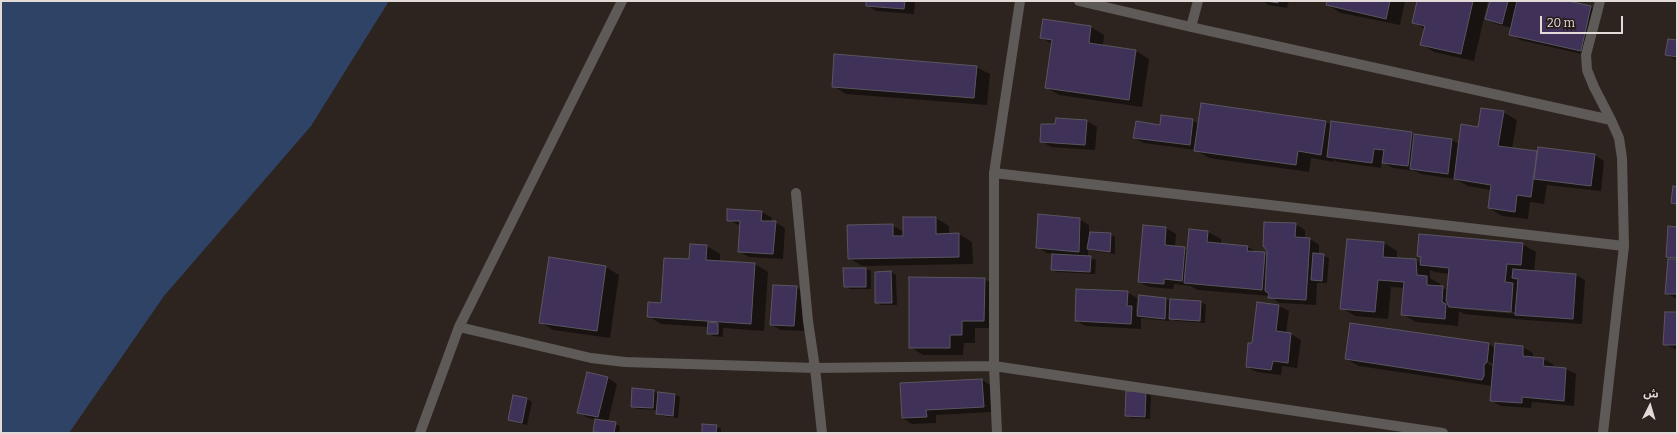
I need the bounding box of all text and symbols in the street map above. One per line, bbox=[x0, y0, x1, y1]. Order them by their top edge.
scale bar bbox=[1542, 8, 1625, 34]
text: 20 m bbox=[1547, 16, 1575, 30]
north arrow bbox=[1630, 386, 1670, 426]
text: ش bbox=[1643, 386, 1659, 401]

